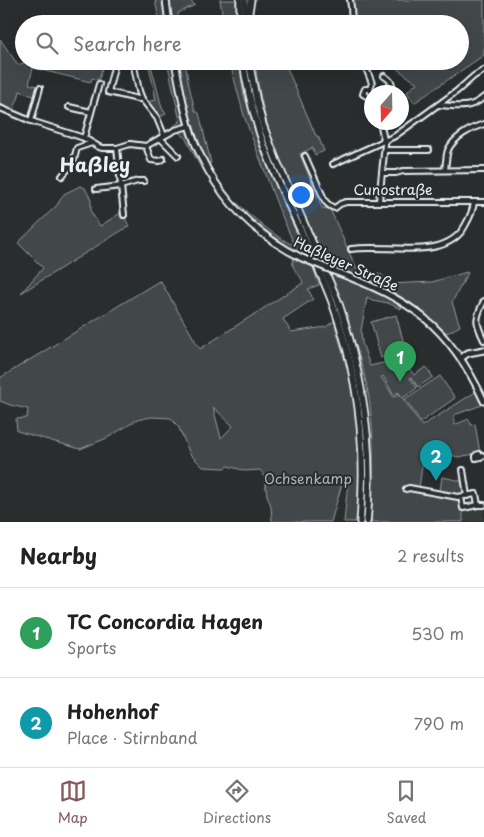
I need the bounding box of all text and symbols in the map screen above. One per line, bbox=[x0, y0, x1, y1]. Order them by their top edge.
search box bbox=[15, 15, 469, 70]
icon: search bbox=[33, 29, 61, 57]
text: Search here bbox=[73, 29, 182, 57]
north arrow bbox=[364, 85, 409, 130]
district label: Haßley bbox=[60, 150, 130, 178]
street label: Cunostraße bbox=[353, 179, 433, 200]
your location bbox=[288, 182, 314, 208]
street label: Haßleyer Straße bbox=[290, 231, 402, 296]
pin: 1 bbox=[384, 341, 416, 382]
pin: 2 bbox=[420, 440, 452, 481]
park label: Ochsenkamp bbox=[264, 468, 352, 489]
text: Nearby bbox=[20, 539, 97, 571]
text: 2 results bbox=[397, 543, 464, 567]
text: TC Concordia Hagen bbox=[67, 607, 263, 635]
text: 1 bbox=[32, 621, 40, 645]
text: 530 m bbox=[411, 621, 464, 645]
text: Sports bbox=[67, 635, 116, 659]
text: Hohenhof bbox=[67, 697, 158, 725]
text: 2 bbox=[30, 711, 42, 735]
text: 790 m bbox=[414, 711, 464, 735]
text: Place · Stirnband bbox=[67, 725, 198, 749]
tab: Map bbox=[58, 777, 88, 828]
tab: Directions bbox=[203, 777, 271, 828]
tab: Saved bbox=[387, 777, 426, 828]

